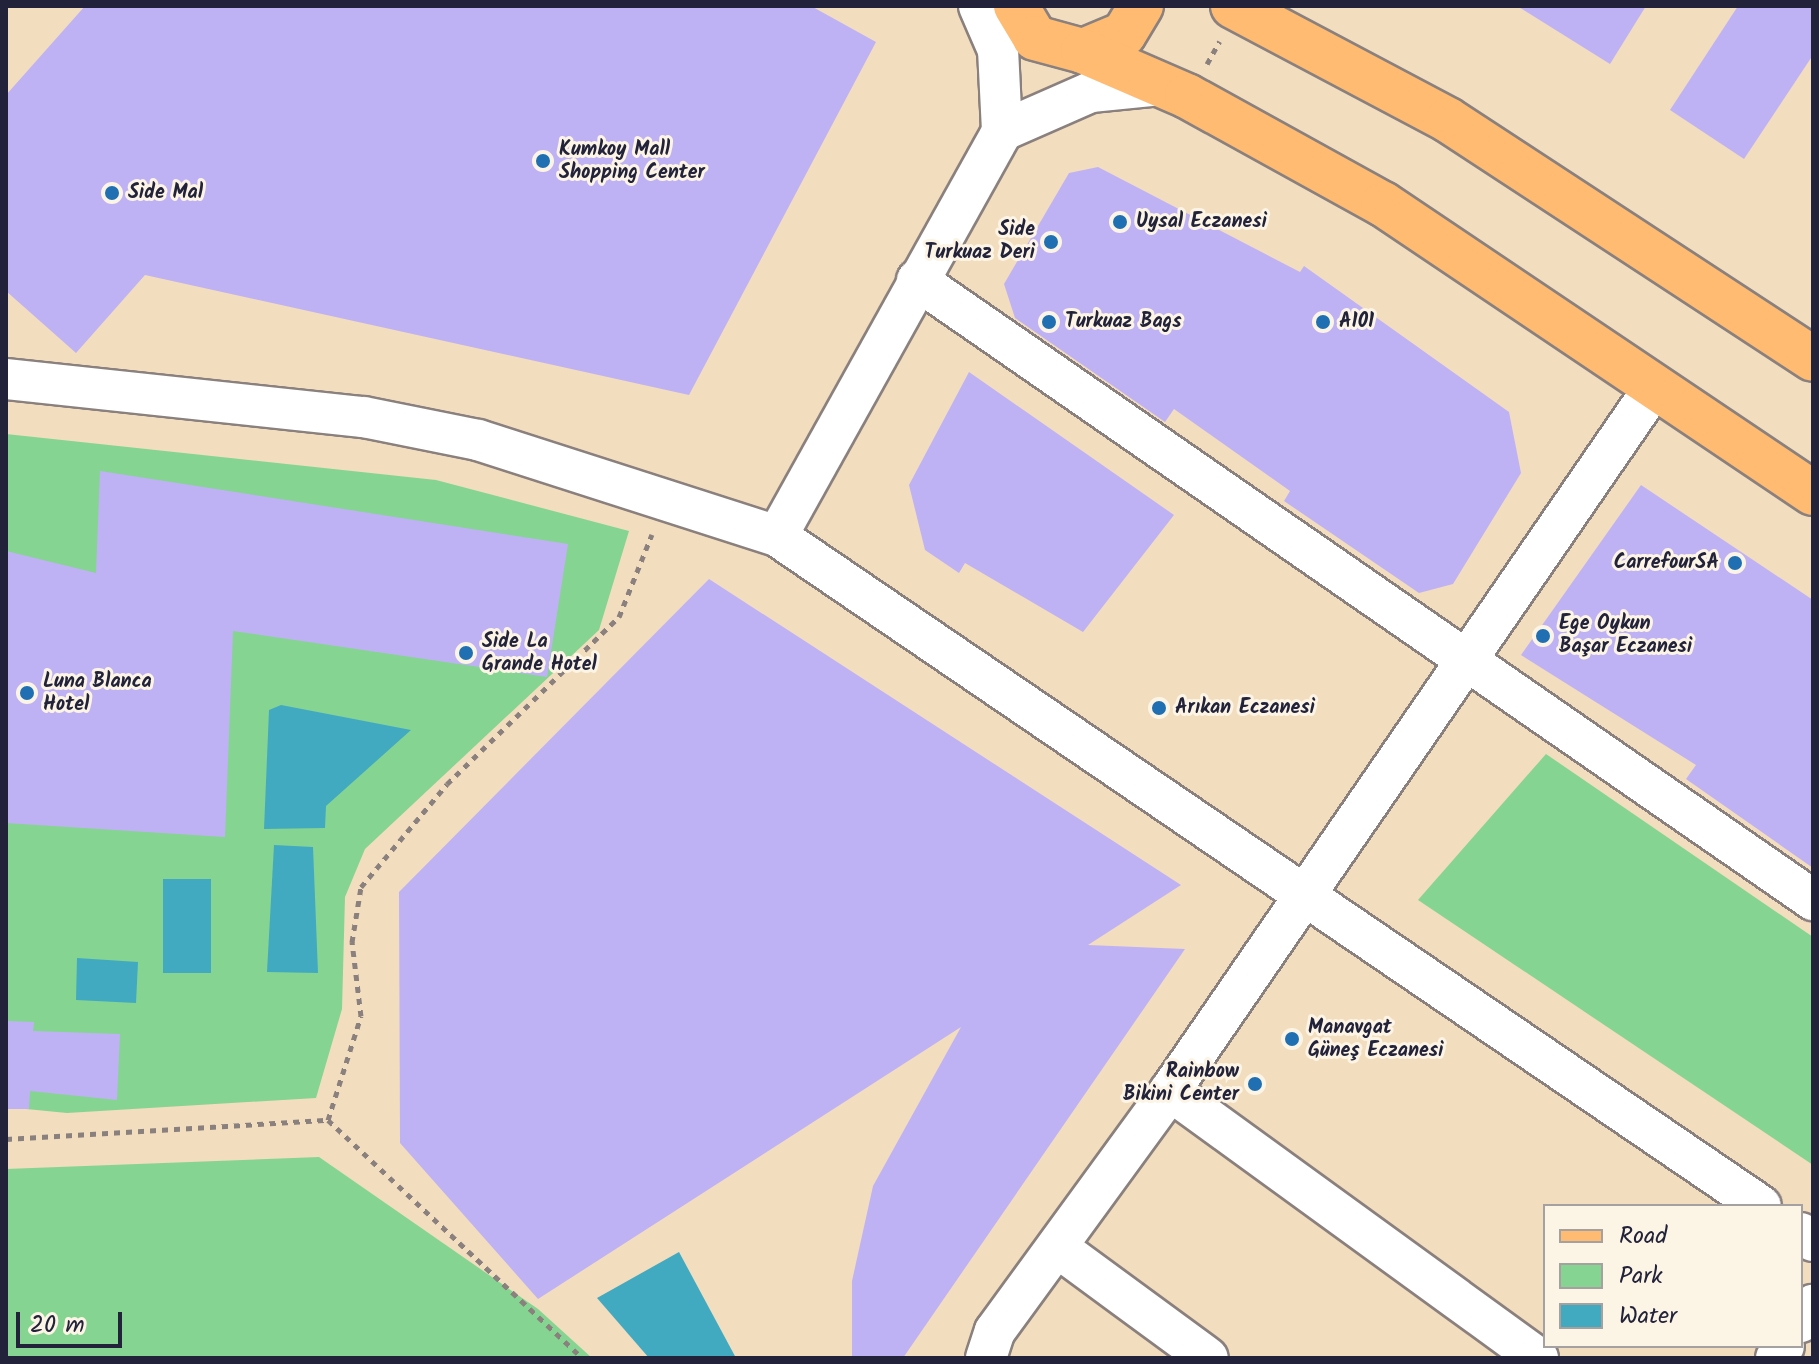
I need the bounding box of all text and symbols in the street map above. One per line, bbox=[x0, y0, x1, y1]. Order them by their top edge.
place label: Kumkoy Mall Shopping Center bbox=[559, 138, 705, 185]
marker: Kumkoy Mall Shopping Center bbox=[534, 152, 552, 170]
place label: Side Mal bbox=[128, 181, 203, 205]
marker: Side Mal bbox=[103, 184, 121, 202]
place label: Uysal Eczanesi bbox=[1136, 210, 1267, 234]
marker: Uysal Eczanesi bbox=[1111, 213, 1129, 231]
place label: Side Turkuaz Deri bbox=[925, 218, 1035, 265]
marker: Side Turkuaz Deri bbox=[1042, 233, 1060, 251]
place label: Turkuaz Bags bbox=[1065, 310, 1182, 334]
place label: A101 bbox=[1339, 310, 1374, 334]
marker: Turkuaz Bags bbox=[1040, 313, 1058, 331]
marker: A101 bbox=[1314, 313, 1332, 331]
place label: CarrefourSA bbox=[1614, 551, 1719, 575]
marker: CarrefourSA bbox=[1726, 554, 1744, 572]
place label: Ege Oykun Başar Eczanesi bbox=[1559, 612, 1692, 659]
marker: Ege Oykun Başar Eczanesi bbox=[1534, 627, 1552, 645]
place label: Side La Grande Hotel bbox=[482, 630, 597, 677]
marker: Side La Grande Hotel bbox=[457, 644, 475, 662]
place label: Luna Blanca Hotel bbox=[43, 670, 152, 717]
marker: Luna Blanca Hotel bbox=[18, 684, 36, 702]
place label: Arıkan Eczanesi bbox=[1175, 696, 1315, 720]
marker: Arıkan Eczanesi bbox=[1150, 699, 1168, 717]
place label: Manavgat Güneş Eczanesi bbox=[1308, 1016, 1443, 1063]
marker: Manavgat Güneş Eczanesi bbox=[1283, 1030, 1301, 1048]
place label: Rainbow Bikini Center bbox=[1123, 1060, 1239, 1107]
marker: Rainbow Bikini Center bbox=[1246, 1075, 1264, 1093]
legend bbox=[1543, 1204, 1803, 1348]
text: Road bbox=[1619, 1217, 1667, 1256]
text: Park bbox=[1619, 1257, 1663, 1296]
scale bar bbox=[20, 1296, 126, 1346]
text: Water bbox=[1619, 1297, 1677, 1336]
text: 20 m bbox=[30, 1306, 85, 1345]

